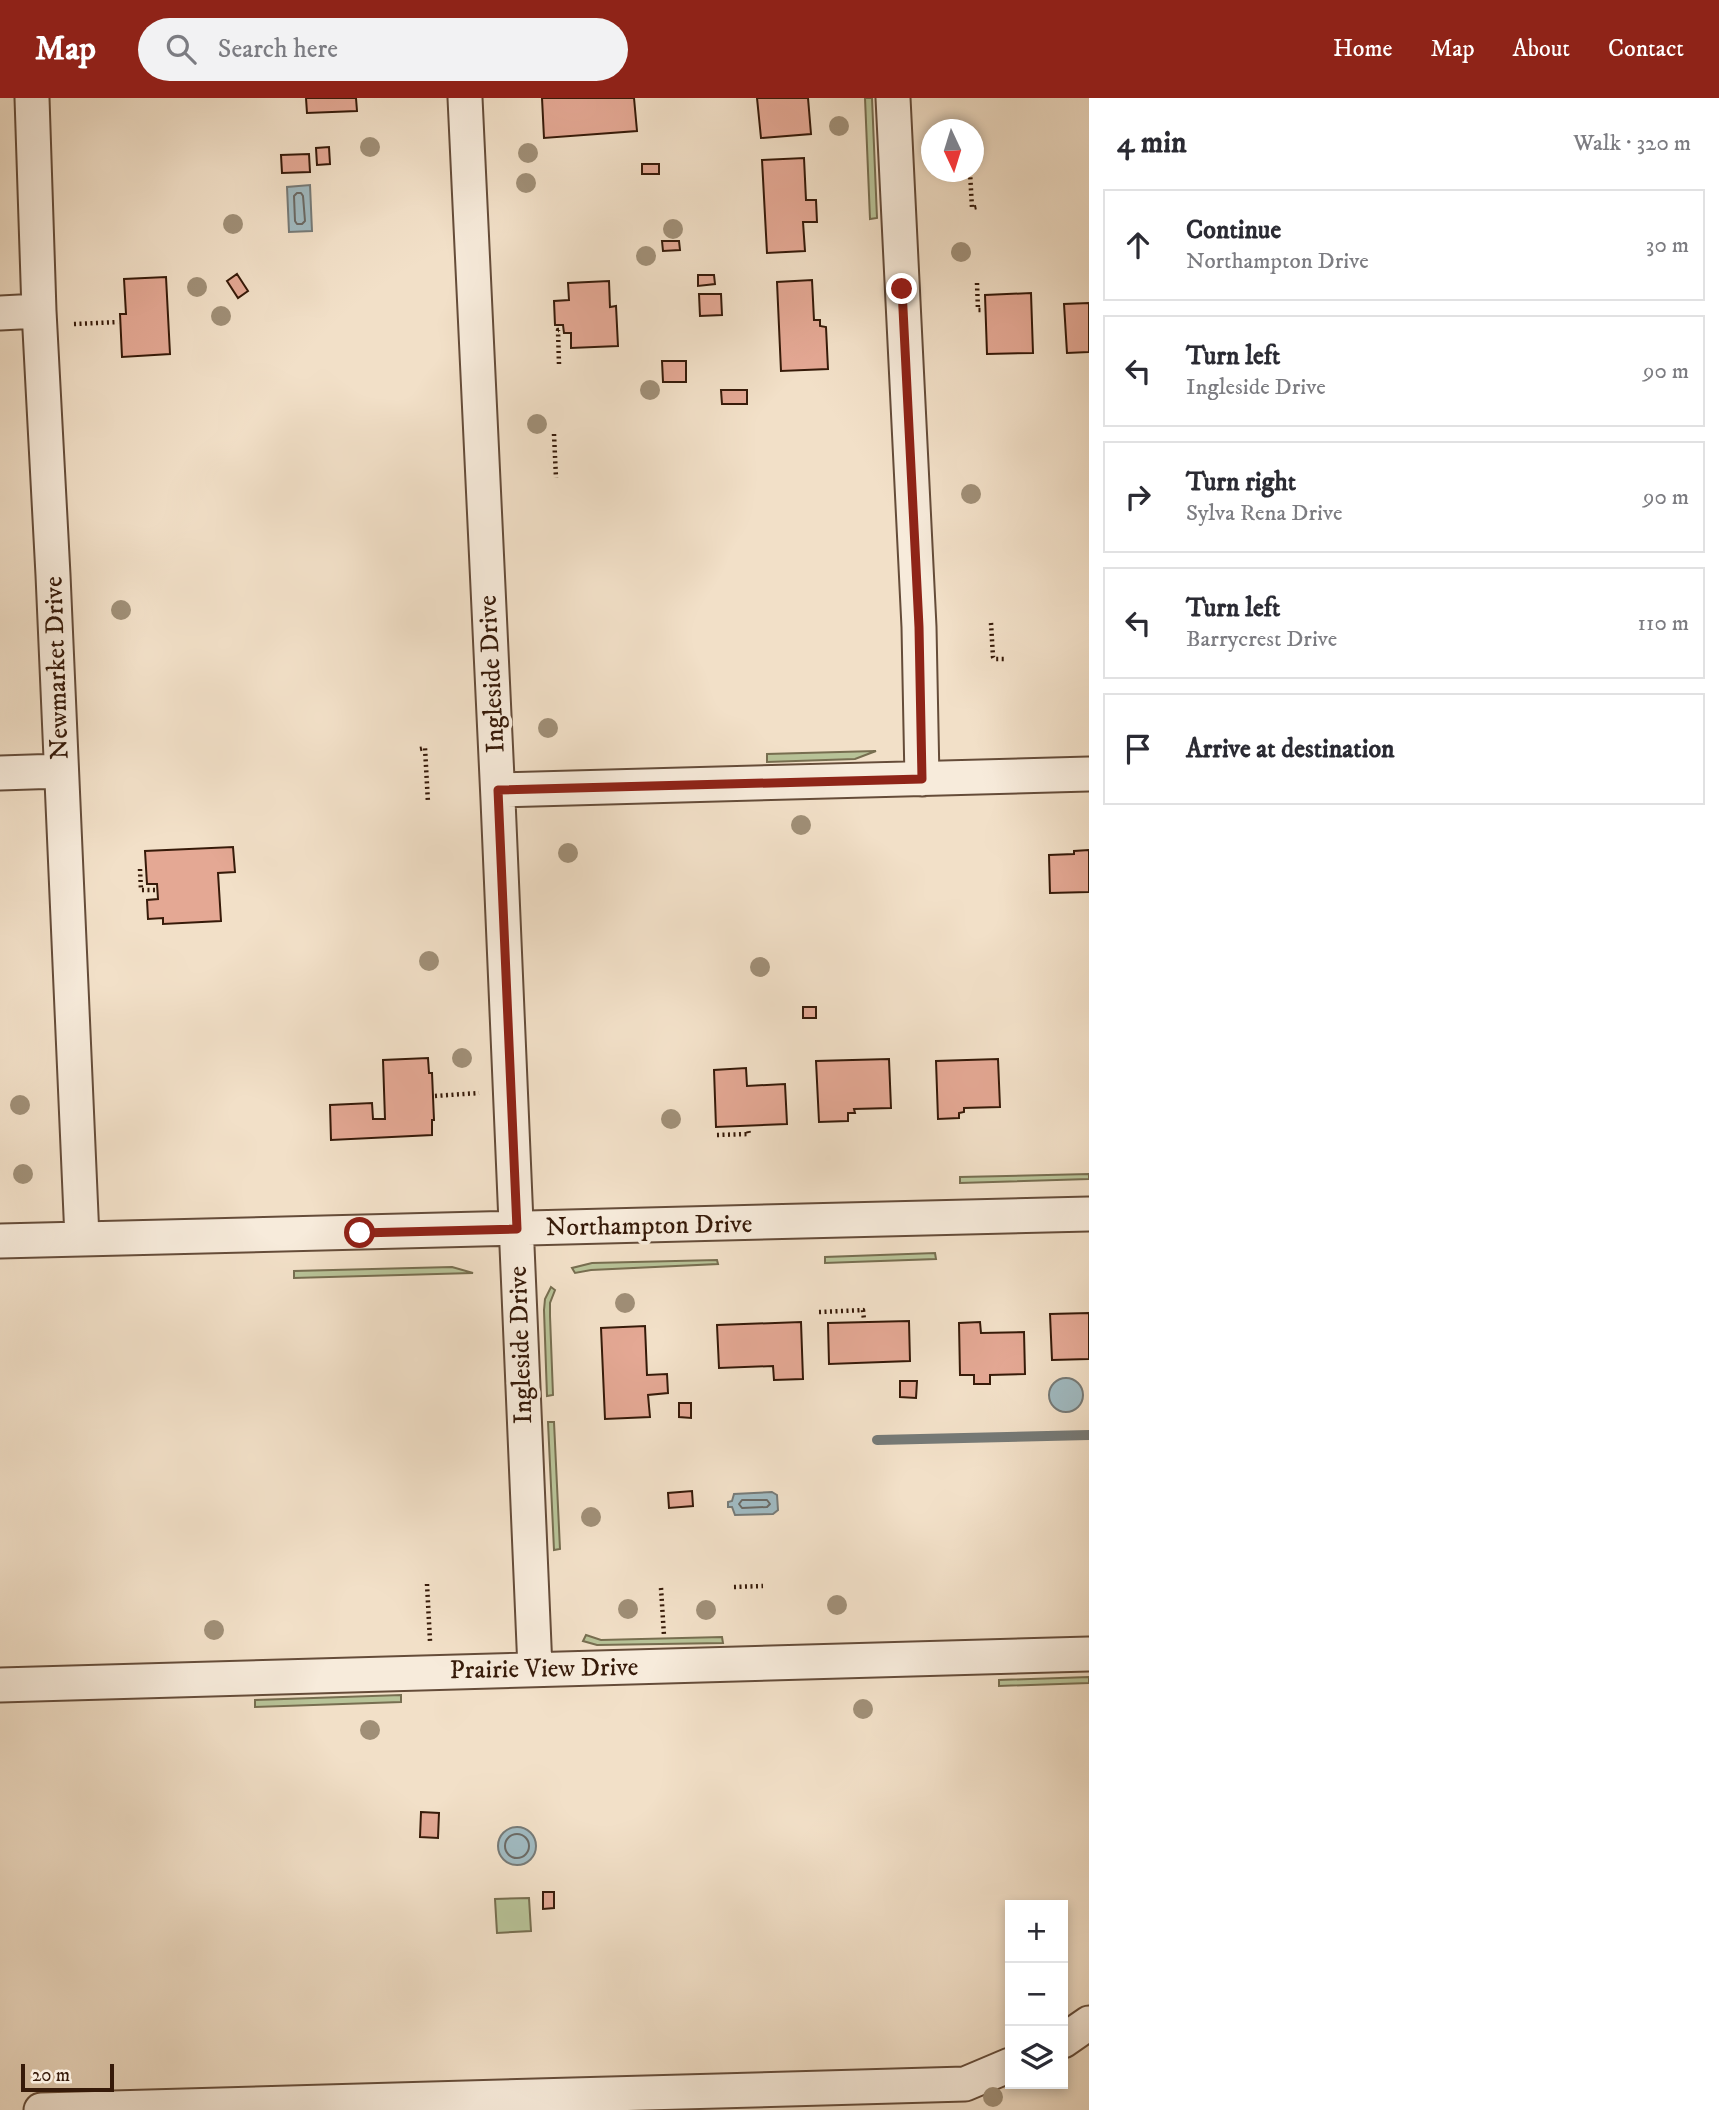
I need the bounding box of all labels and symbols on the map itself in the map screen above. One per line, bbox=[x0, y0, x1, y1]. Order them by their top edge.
north arrow bbox=[921, 119, 984, 182]
route end bbox=[886, 273, 917, 304]
street label: Newmarket Drive bbox=[37, 576, 77, 760]
street label: Ingleside Drive bbox=[471, 594, 513, 754]
street label: Northampton Drive bbox=[545, 1208, 753, 1244]
route start bbox=[344, 1217, 375, 1248]
street label: Ingleside Drive bbox=[502, 1265, 540, 1425]
street label: Prairie View Drive bbox=[449, 1651, 639, 1687]
scale bar bbox=[21, 2061, 114, 2093]

